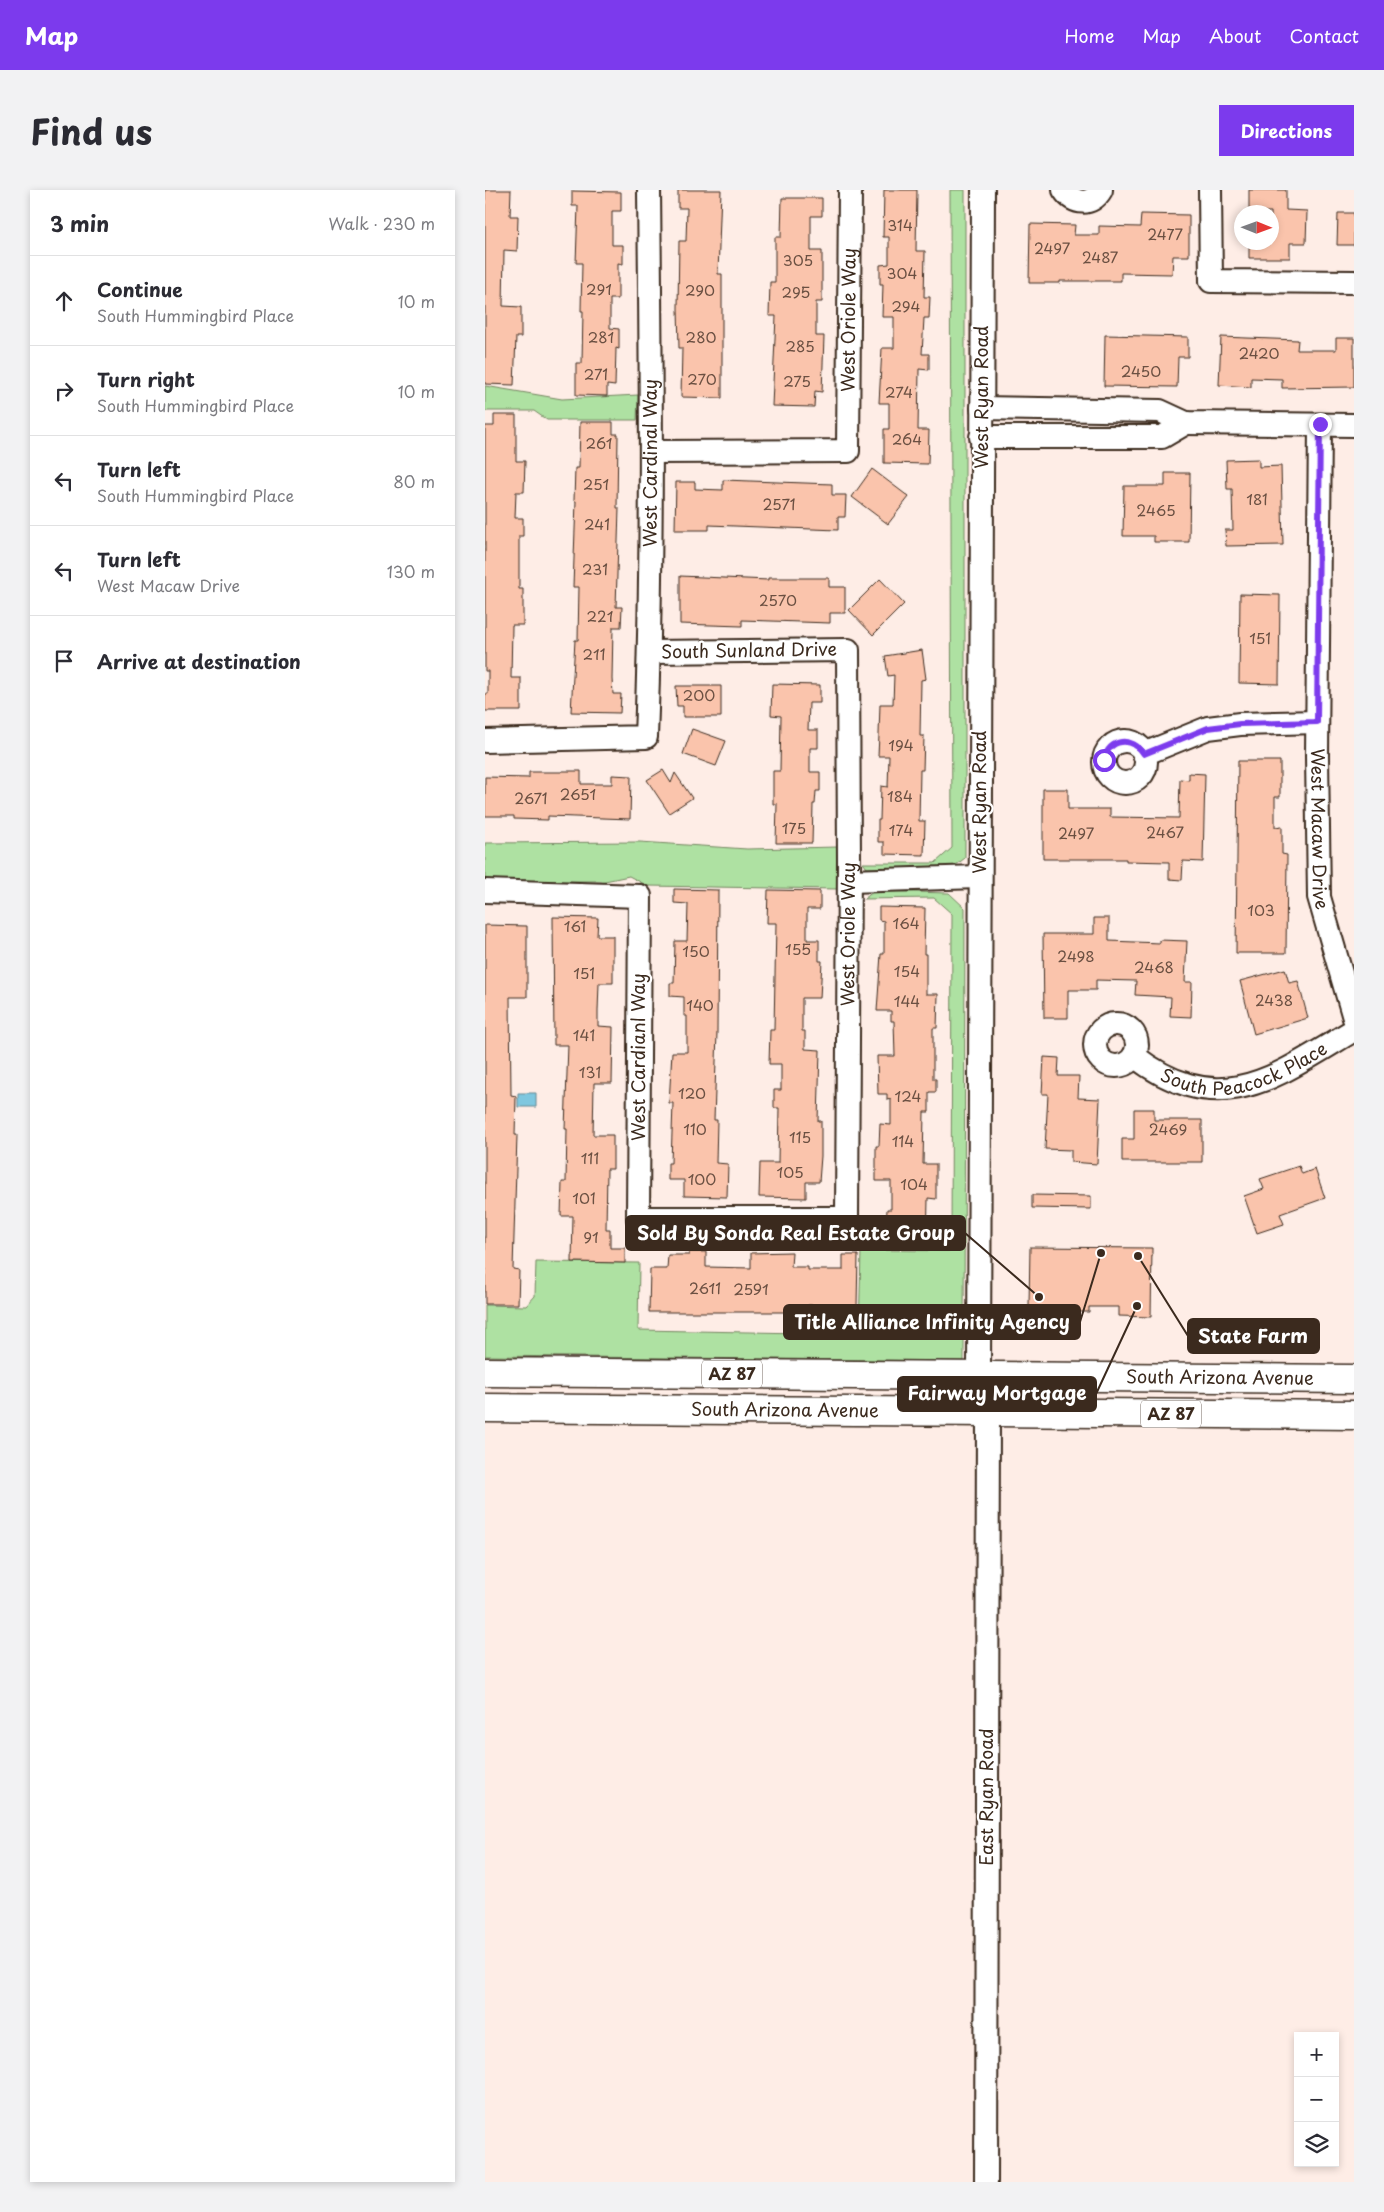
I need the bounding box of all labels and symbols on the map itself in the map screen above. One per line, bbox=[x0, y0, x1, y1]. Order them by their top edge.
north arrow bbox=[1234, 205, 1279, 250]
house number: 314 bbox=[887, 213, 913, 236]
house number: 2477 bbox=[1147, 222, 1183, 245]
house number: 2497 bbox=[1034, 236, 1071, 259]
house number: 2487 bbox=[1082, 245, 1119, 268]
house number: 305 bbox=[783, 248, 813, 271]
street label: West Oriole Way bbox=[833, 248, 862, 392]
house number: 304 bbox=[887, 261, 917, 284]
house number: 291 bbox=[586, 277, 612, 300]
house number: 290 bbox=[685, 278, 715, 301]
house number: 295 bbox=[782, 280, 810, 303]
house number: 294 bbox=[891, 294, 921, 317]
house number: 281 bbox=[588, 325, 614, 348]
house number: 280 bbox=[686, 325, 716, 348]
street label: West Ryan Road bbox=[967, 325, 994, 469]
house number: 285 bbox=[785, 334, 815, 357]
house number: 2420 bbox=[1239, 341, 1280, 364]
house number: 2450 bbox=[1121, 359, 1161, 382]
house number: 271 bbox=[584, 362, 608, 385]
house number: 270 bbox=[687, 367, 717, 390]
house number: 275 bbox=[783, 369, 811, 392]
street label: West Cardinal Way bbox=[635, 379, 663, 547]
house number: 274 bbox=[885, 380, 913, 403]
route end bbox=[1309, 413, 1332, 436]
house number: 264 bbox=[892, 427, 922, 450]
house number: 261 bbox=[586, 431, 612, 454]
house number: 251 bbox=[583, 472, 609, 495]
house number: 181 bbox=[1246, 487, 1268, 510]
house number: 2571 bbox=[762, 492, 796, 515]
house number: 2465 bbox=[1136, 498, 1176, 521]
house number: 241 bbox=[584, 512, 610, 535]
house number: 231 bbox=[582, 557, 608, 580]
house number: 2570 bbox=[759, 588, 797, 611]
house number: 221 bbox=[587, 604, 613, 627]
house number: 151 bbox=[1249, 626, 1271, 649]
street label: South Sunland Drive bbox=[661, 634, 837, 665]
house number: 211 bbox=[582, 642, 606, 665]
house number: 200 bbox=[683, 683, 715, 706]
street label: West Ryan Road bbox=[965, 730, 992, 874]
house number: 194 bbox=[888, 733, 914, 756]
street label: West Macaw Drive bbox=[1305, 748, 1337, 912]
route start bbox=[1093, 749, 1116, 772]
house number: 2651 bbox=[560, 782, 596, 805]
house number: 184 bbox=[887, 784, 913, 807]
house number: 2671 bbox=[514, 786, 548, 809]
house number: 175 bbox=[782, 816, 806, 839]
house number: 174 bbox=[889, 818, 913, 841]
house number: 2467 bbox=[1146, 820, 1184, 843]
house number: 2497 bbox=[1058, 821, 1095, 844]
street label: West Oriole Way bbox=[833, 862, 861, 1006]
house number: 103 bbox=[1247, 898, 1275, 921]
house number: 164 bbox=[892, 911, 920, 934]
house number: 161 bbox=[564, 914, 586, 937]
house number: 155 bbox=[785, 937, 811, 960]
house number: 150 bbox=[682, 939, 710, 962]
house number: 2498 bbox=[1057, 944, 1095, 967]
house number: 2468 bbox=[1134, 955, 1174, 978]
house number: 154 bbox=[894, 959, 920, 982]
house number: 151 bbox=[573, 961, 595, 984]
street label: West Cardianl Way bbox=[624, 973, 651, 1141]
house number: 2438 bbox=[1255, 988, 1293, 1011]
house number: 144 bbox=[894, 989, 920, 1012]
house number: 140 bbox=[686, 993, 714, 1016]
house number: 141 bbox=[573, 1023, 595, 1046]
street label: South Peacock Place bbox=[1156, 1034, 1332, 1101]
house number: 131 bbox=[579, 1060, 601, 1083]
house number: 120 bbox=[678, 1081, 706, 1104]
house number: 124 bbox=[895, 1084, 922, 1107]
house number: 110 bbox=[683, 1117, 707, 1140]
house number: 2469 bbox=[1149, 1117, 1187, 1140]
house number: 115 bbox=[789, 1125, 811, 1148]
house number: 114 bbox=[892, 1129, 914, 1152]
house number: 111 bbox=[581, 1146, 599, 1169]
house number: 105 bbox=[776, 1160, 804, 1183]
house number: 100 bbox=[688, 1167, 716, 1190]
house number: 104 bbox=[900, 1172, 928, 1195]
house number: 101 bbox=[572, 1186, 596, 1209]
callout: Sold By Sonda Real Estate Group bbox=[626, 1216, 965, 1250]
text: Sold By Sonda Real Estate Group bbox=[637, 1218, 955, 1246]
house number: 91 bbox=[583, 1225, 599, 1248]
house number: 2611 bbox=[689, 1276, 721, 1299]
house number: 2591 bbox=[733, 1277, 769, 1300]
callout: Title Alliance Infinity Agency bbox=[784, 1305, 1080, 1339]
text: Title Alliance Infinity Agency bbox=[794, 1307, 1070, 1335]
callout: State Farm bbox=[1188, 1319, 1319, 1353]
text: State Farm bbox=[1198, 1321, 1308, 1349]
road number: AZ 87 bbox=[702, 1360, 762, 1388]
street label: South Arizona Avenue bbox=[1126, 1362, 1314, 1391]
callout: Fairway Mortgage bbox=[898, 1377, 1096, 1411]
text: Fairway Mortgage bbox=[907, 1378, 1087, 1406]
street label: South Arizona Avenue bbox=[691, 1395, 879, 1423]
road number: AZ 87 bbox=[1141, 1400, 1201, 1428]
street label: East Ryan Road bbox=[972, 1728, 999, 1866]

